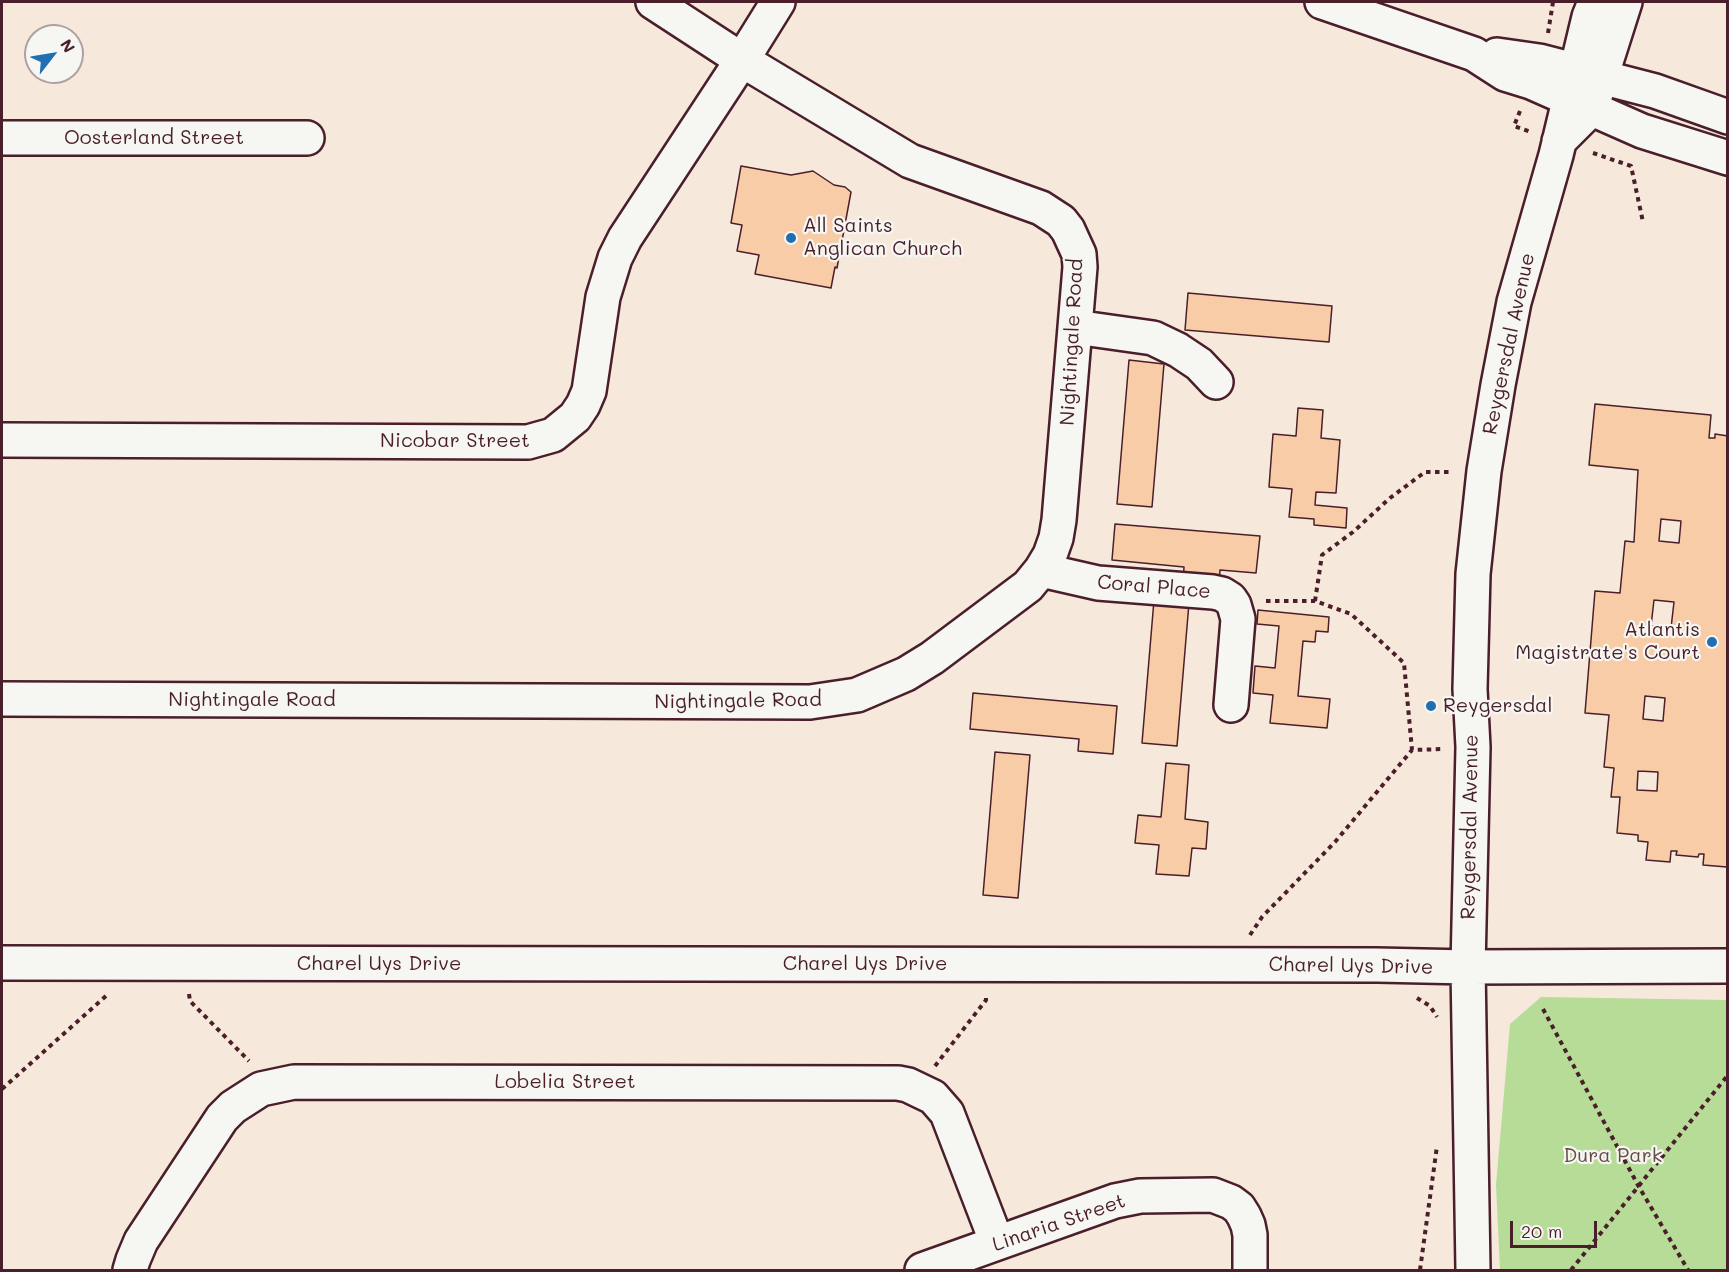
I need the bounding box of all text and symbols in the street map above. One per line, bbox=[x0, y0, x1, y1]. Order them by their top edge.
north arrow bbox=[24, 24, 84, 84]
text: N bbox=[56, 35, 80, 56]
street label: Oosterland Street bbox=[64, 126, 244, 150]
place label: All Saints Anglican Church bbox=[803, 214, 962, 261]
marker: All Saints Anglican Church bbox=[784, 231, 798, 245]
street label: Reygersdal Avenue bbox=[1478, 251, 1540, 437]
street label: Nightingale Road bbox=[1056, 258, 1088, 426]
street label: Nicobar Street bbox=[380, 429, 530, 453]
street label: Coral Place bbox=[1096, 570, 1212, 604]
place label: Atlantis Magistrate's Court bbox=[1515, 618, 1700, 665]
marker: Atlantis Magistrate's Court bbox=[1705, 635, 1719, 649]
street label: Nightingale Road bbox=[168, 688, 336, 712]
street label: Nightingale Road bbox=[654, 688, 822, 714]
place label: Reygersdal bbox=[1443, 694, 1553, 718]
marker: Reygersdal bbox=[1424, 699, 1438, 713]
street label: Reygersdal Avenue bbox=[1456, 734, 1484, 920]
street label: Charel Uys Drive bbox=[297, 952, 461, 976]
street label: Charel Uys Drive bbox=[783, 952, 947, 976]
street label: Charel Uys Drive bbox=[1268, 953, 1434, 979]
street label: Lobelia Street bbox=[494, 1070, 636, 1094]
park label: Dura Park bbox=[1564, 1144, 1662, 1168]
street label: Linaria Street bbox=[989, 1189, 1129, 1257]
scale bar bbox=[1513, 1209, 1600, 1247]
text: 20 m bbox=[1521, 1219, 1562, 1243]

